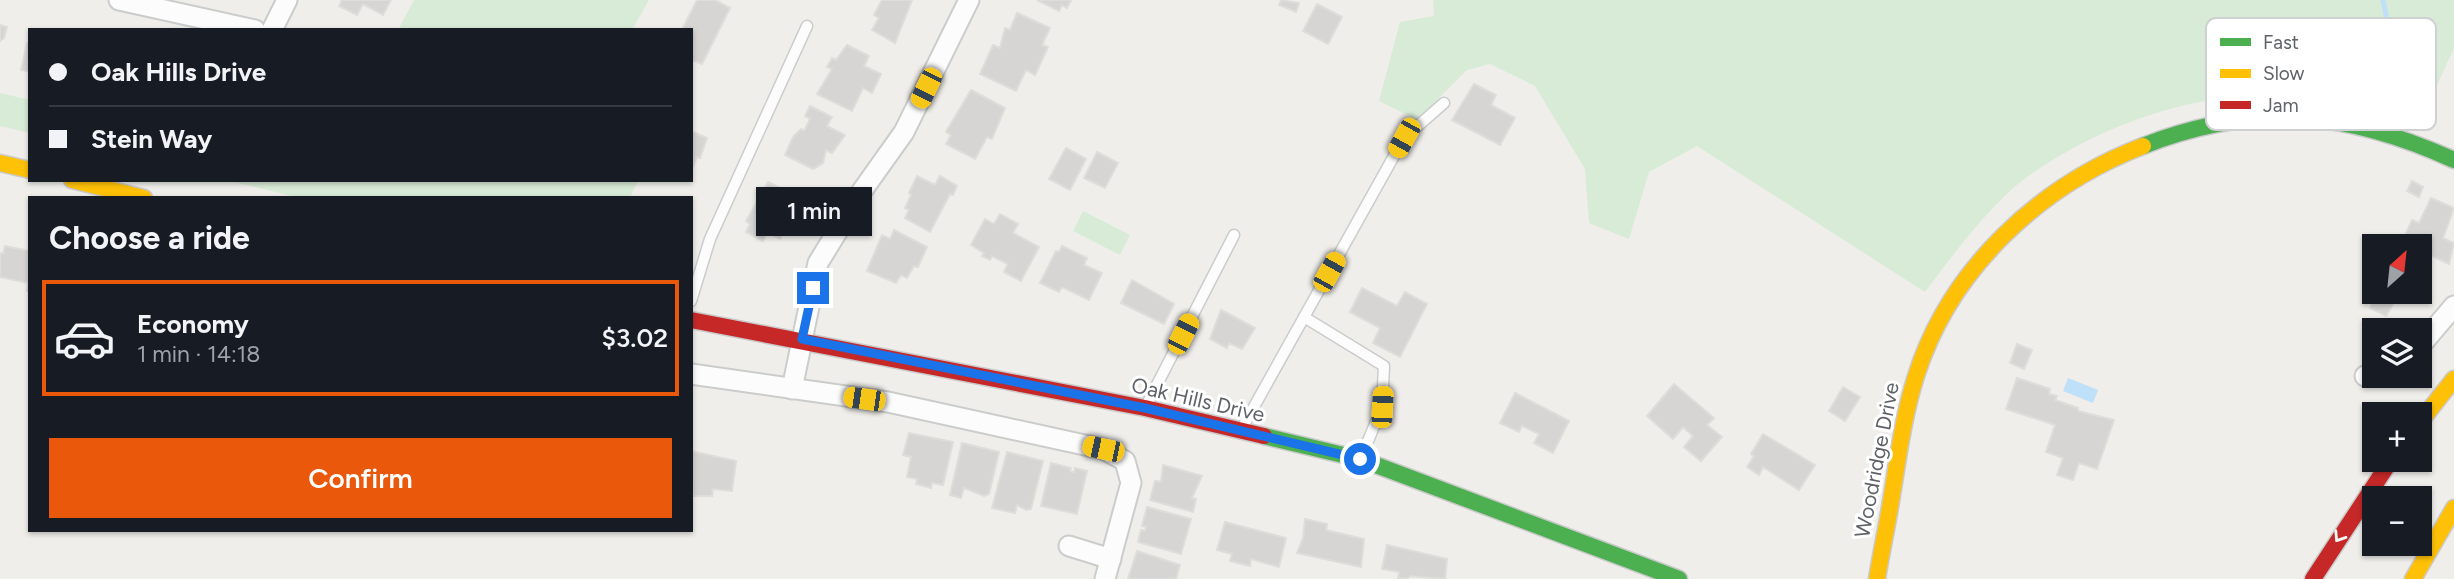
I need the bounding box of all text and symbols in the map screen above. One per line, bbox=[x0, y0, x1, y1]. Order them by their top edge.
legend bbox=[2206, 18, 2436, 130]
text: Fast bbox=[2263, 31, 2299, 54]
text: Oak Hills Drive bbox=[91, 56, 266, 88]
text: Slow bbox=[2263, 62, 2305, 85]
car bbox=[908, 65, 945, 111]
text: Jam bbox=[2263, 94, 2299, 117]
car bbox=[1385, 115, 1424, 161]
text: Stein Way bbox=[91, 123, 212, 155]
callout: 1 min bbox=[755, 187, 871, 236]
text: 1 min bbox=[787, 197, 841, 225]
text: Choose a ride bbox=[49, 219, 250, 257]
north arrow bbox=[2362, 234, 2432, 304]
map controls bbox=[2362, 234, 2432, 556]
car bbox=[1310, 249, 1349, 295]
route end bbox=[797, 272, 829, 304]
icon: car bbox=[53, 307, 116, 370]
text: Economy bbox=[137, 308, 249, 340]
car bbox=[1165, 311, 1202, 357]
button: layers bbox=[2362, 318, 2432, 388]
text: $3.02 bbox=[602, 322, 668, 354]
text: 1 min · 14:18 bbox=[137, 340, 260, 368]
street label: Oak Hills Drive bbox=[1129, 372, 1267, 427]
street label: Woodridge Drive bbox=[1849, 380, 1904, 540]
car bbox=[1371, 385, 1394, 429]
car bbox=[842, 386, 887, 412]
button: + bbox=[2362, 402, 2432, 472]
car bbox=[1081, 434, 1126, 464]
button: Confirm bbox=[49, 438, 672, 518]
route start bbox=[1344, 443, 1376, 475]
button: − bbox=[2362, 486, 2432, 556]
one-way arrow bbox=[2334, 529, 2347, 542]

